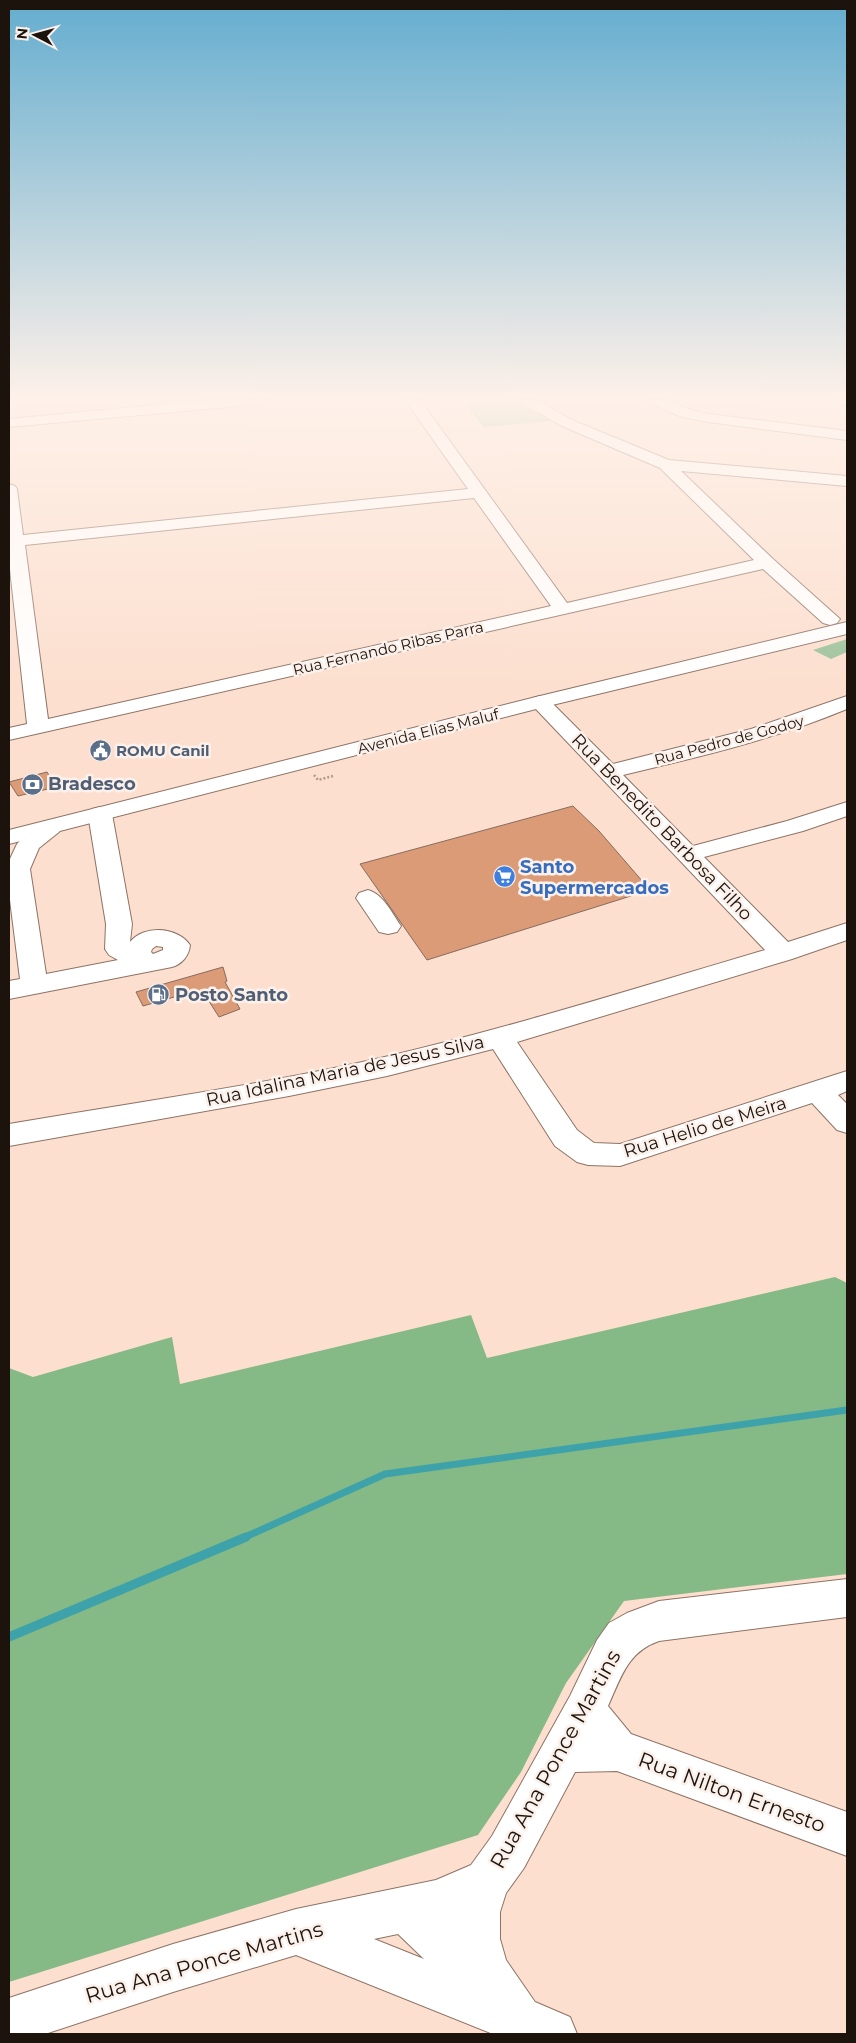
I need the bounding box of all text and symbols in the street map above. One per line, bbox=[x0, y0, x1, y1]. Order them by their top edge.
north arrow bbox=[10, 10, 60, 60]
text: N bbox=[13, 27, 32, 40]
street label: Rua Fernando Ribas Parra bbox=[291, 617, 485, 679]
street label: Avenida Elias Maluf bbox=[355, 704, 502, 758]
street label: Rua Pedro de Godoy bbox=[652, 711, 807, 769]
street label: Rua Benedito Barbosa Filho bbox=[567, 729, 757, 925]
public building icon: ROMU Canil bbox=[88, 738, 112, 762]
place label: ROMU Canil bbox=[116, 741, 210, 760]
bank icon: Bradesco bbox=[20, 772, 44, 796]
place label: Bradesco bbox=[48, 773, 136, 795]
place label: Santo Supermercados bbox=[520, 856, 669, 899]
supermarket icon: Santo Supermercados bbox=[492, 865, 516, 889]
fuel station icon: Posto Santo bbox=[147, 983, 171, 1007]
place label: Posto Santo bbox=[175, 984, 288, 1006]
street label: Rua Idalina Maria de Jesus Silva bbox=[204, 1031, 486, 1111]
street label: Rua Helio de Meira bbox=[621, 1092, 789, 1162]
street label: Rua Ana Ponce Martins bbox=[484, 1645, 626, 1873]
street label: Rua Nilton Ernesto bbox=[635, 1747, 829, 1837]
street label: Rua Ana Ponce Martins bbox=[82, 1916, 326, 2008]

